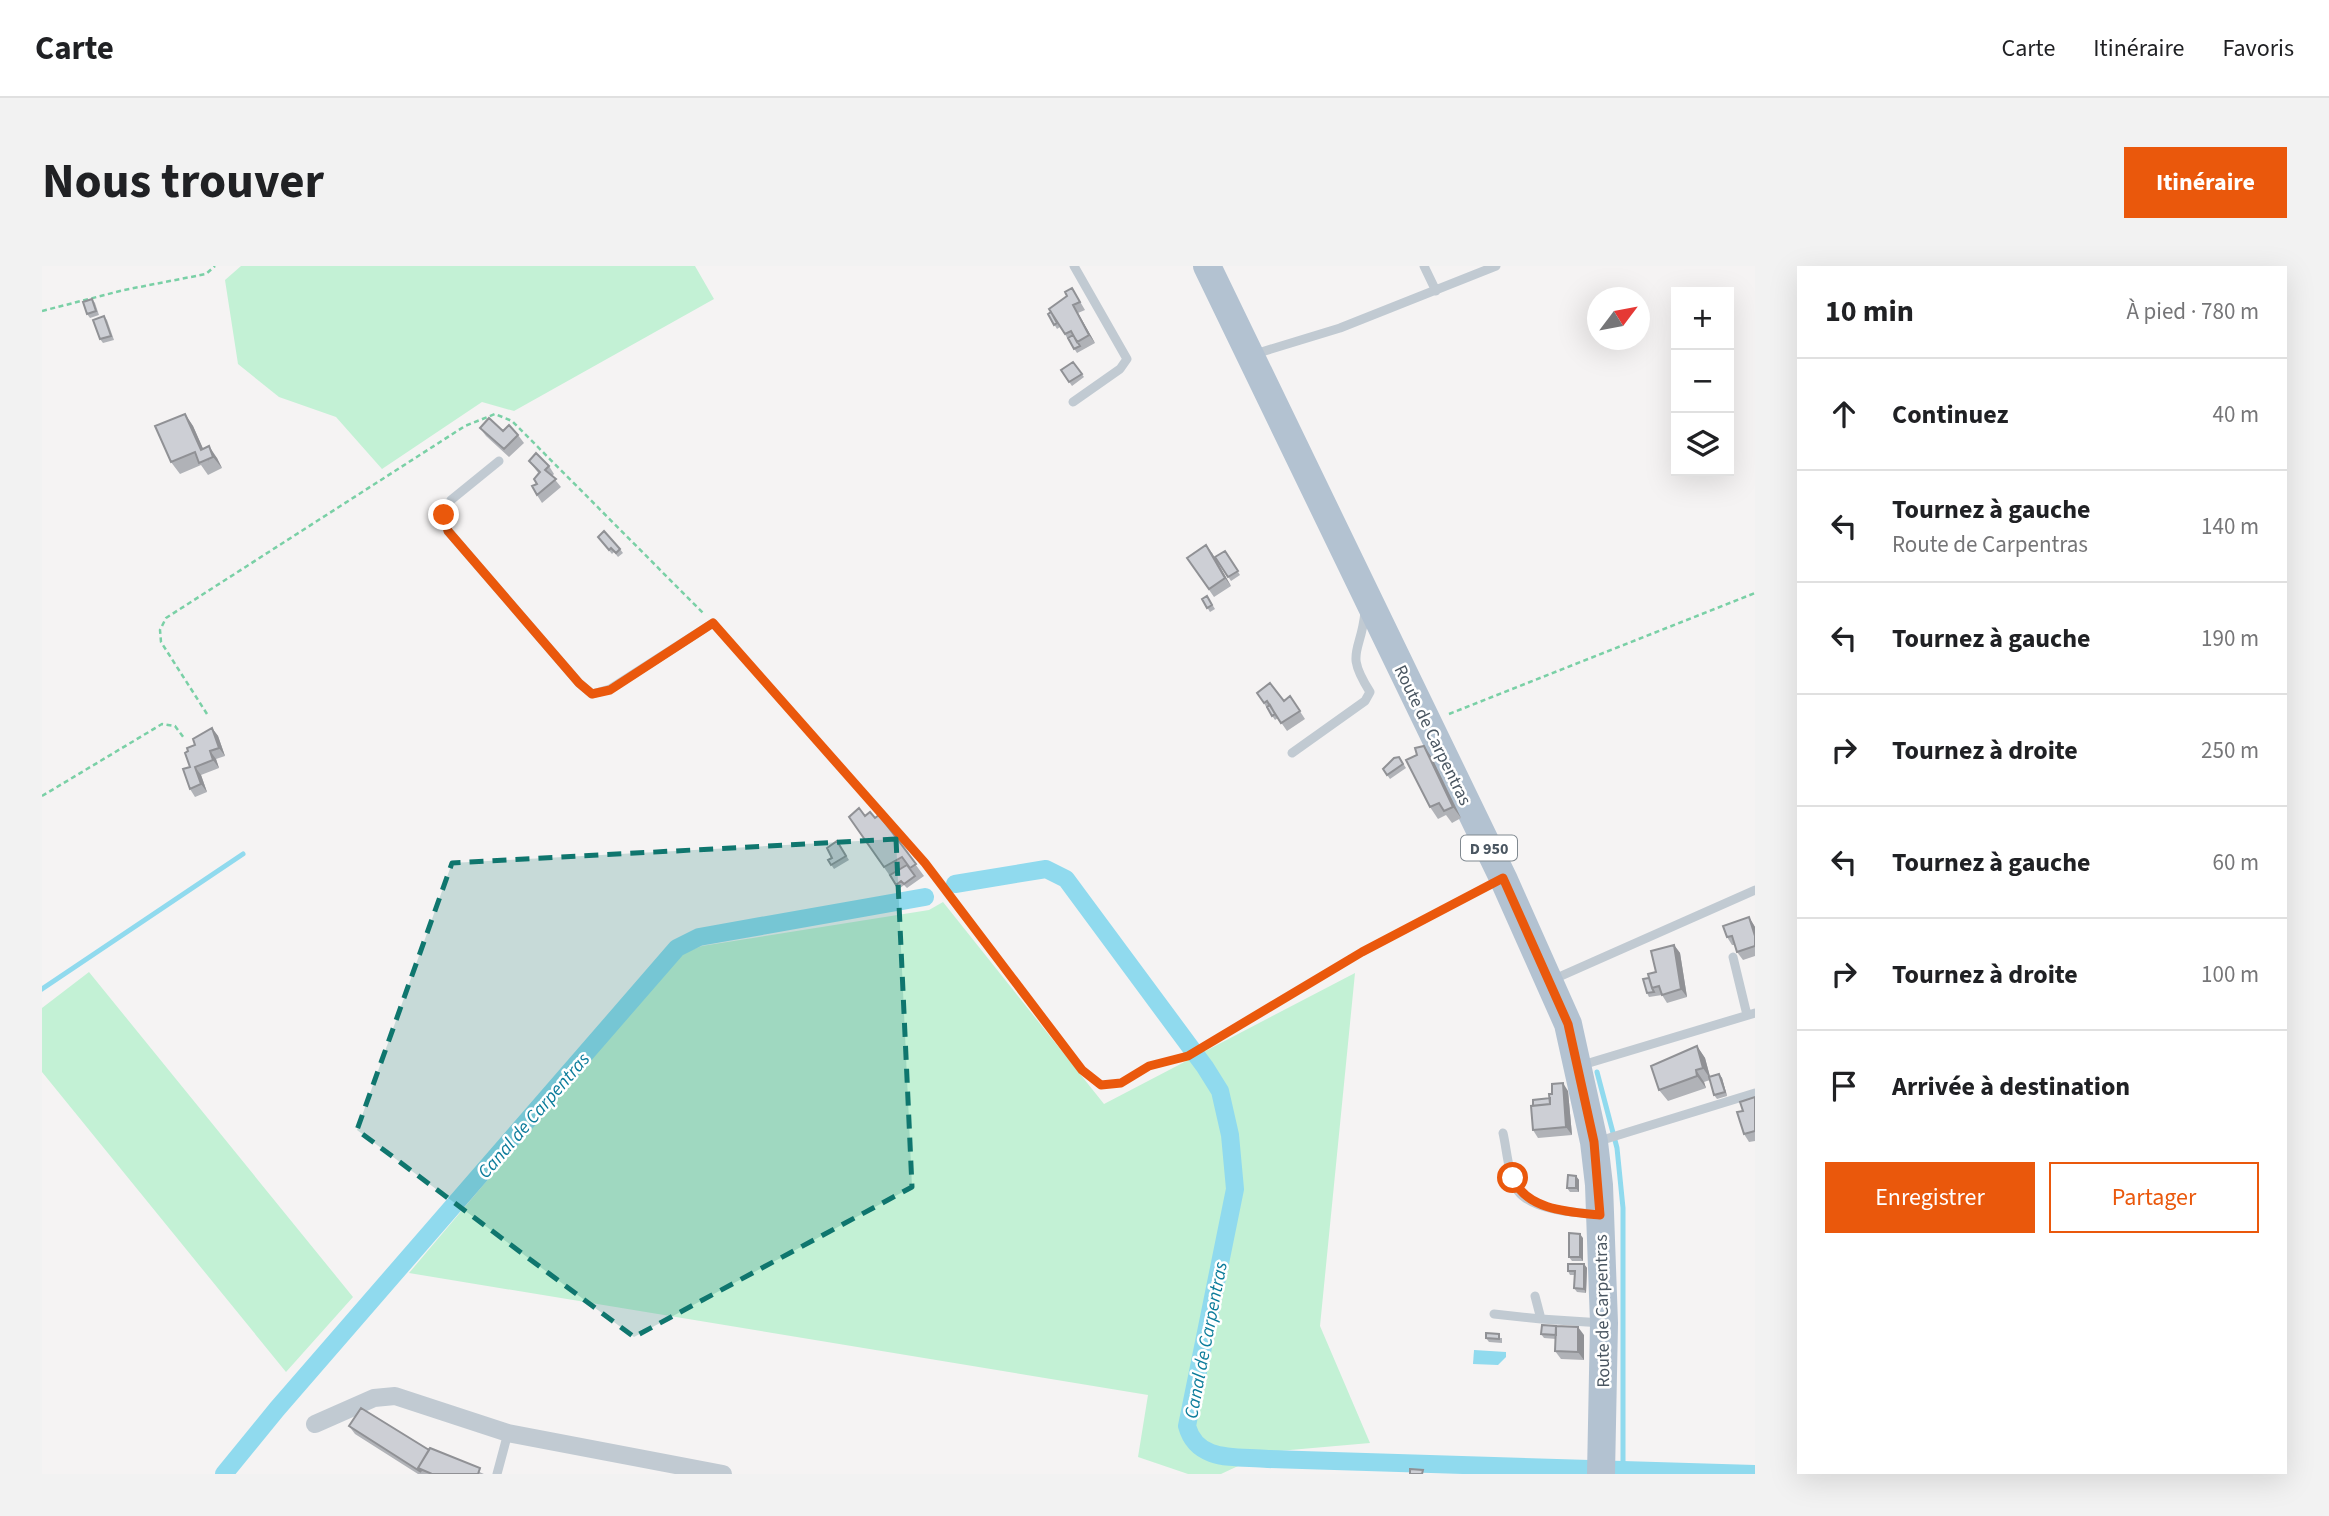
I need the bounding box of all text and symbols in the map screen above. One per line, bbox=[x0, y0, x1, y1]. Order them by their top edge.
text: Carte bbox=[35, 25, 114, 72]
text: Carte bbox=[2001, 31, 2055, 66]
text: Itinéraire bbox=[2093, 31, 2184, 66]
text: Favoris bbox=[2222, 31, 2294, 66]
text: Nous trouver bbox=[42, 147, 324, 217]
button: Itinéraire bbox=[2124, 147, 2287, 218]
north arrow bbox=[1587, 287, 1650, 350]
map controls bbox=[1671, 287, 1734, 476]
button: + bbox=[1671, 287, 1734, 350]
text: 10 min bbox=[1825, 290, 1914, 333]
text: À pied · 780 m bbox=[2126, 295, 2259, 328]
button: − bbox=[1671, 350, 1734, 413]
icon: ahead bbox=[1825, 395, 1863, 433]
text: Continuez bbox=[1892, 396, 2008, 433]
text: 40 m bbox=[2212, 398, 2259, 431]
button: layers bbox=[1671, 413, 1734, 476]
text: Tournez à gauche bbox=[1892, 491, 2091, 528]
route end bbox=[428, 499, 459, 530]
icon: left bbox=[1825, 507, 1863, 545]
text: 140 m bbox=[2201, 510, 2259, 543]
text: Route de Carpentras bbox=[1892, 528, 2088, 561]
icon: left bbox=[1825, 619, 1863, 657]
text: Tournez à gauche bbox=[1892, 620, 2091, 657]
text: 190 m bbox=[2201, 622, 2259, 655]
street label: Route de Carpentras bbox=[1388, 661, 1477, 810]
icon: right bbox=[1825, 731, 1863, 769]
text: Tournez à droite bbox=[1892, 732, 2078, 769]
text: 250 m bbox=[2201, 734, 2259, 767]
road number: D 950 bbox=[1461, 835, 1517, 860]
icon: left bbox=[1825, 843, 1863, 881]
text: Tournez à gauche bbox=[1892, 844, 2091, 881]
text: 60 m bbox=[2212, 846, 2259, 879]
icon: right bbox=[1825, 955, 1863, 993]
text: Tournez à droite bbox=[1892, 956, 2078, 993]
text: 100 m bbox=[2201, 958, 2259, 991]
water label: Canal de Carpentras bbox=[472, 1047, 597, 1185]
icon: arrive bbox=[1825, 1067, 1863, 1105]
text: Arrivée à destination bbox=[1892, 1068, 2130, 1105]
route start bbox=[1497, 1162, 1528, 1193]
button: Enregistrer bbox=[1825, 1162, 2035, 1233]
button: Partager bbox=[2049, 1162, 2259, 1233]
street label: Route de Carpentras bbox=[1589, 1234, 1616, 1388]
water label: Canal de Carpentras bbox=[1178, 1259, 1235, 1421]

